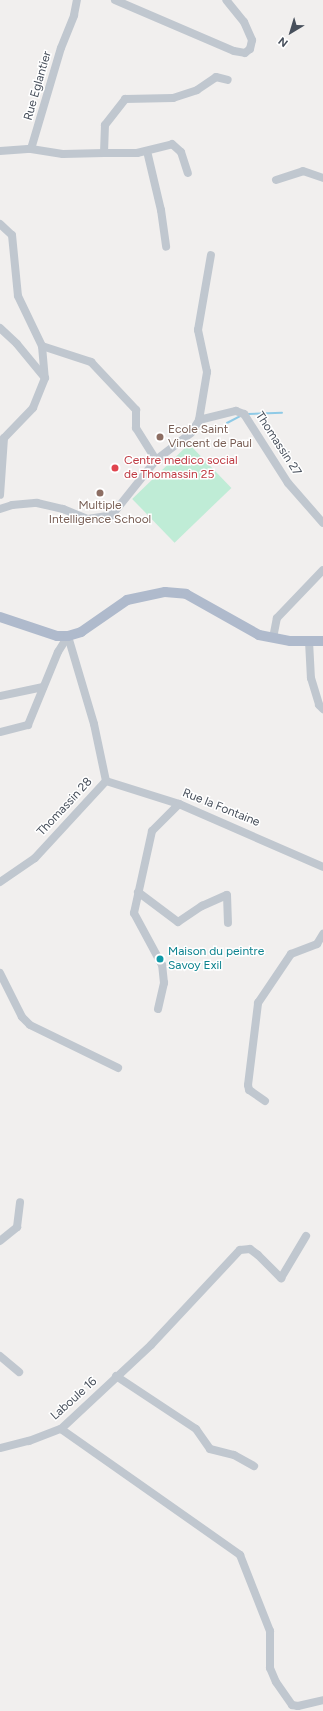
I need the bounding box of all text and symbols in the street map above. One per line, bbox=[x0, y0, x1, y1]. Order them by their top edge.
north arrow bbox=[271, 12, 311, 52]
text: N bbox=[276, 34, 291, 50]
street label: Rue Eglantier bbox=[21, 50, 55, 122]
street label: Thomassin 27 bbox=[252, 409, 304, 479]
place label: Ecole Saint Vincent de Paul bbox=[168, 423, 252, 451]
marker: Ecole Saint Vincent de Paul bbox=[155, 432, 165, 442]
place label: Centre medico social de Thomassin 25 bbox=[124, 454, 238, 482]
marker: Centre medico social de Thomassin 25 bbox=[109, 462, 121, 474]
marker: Multiple Intelligence School bbox=[95, 488, 105, 498]
place label: Multiple Intelligence School bbox=[49, 499, 151, 527]
street label: Thomassin 28 bbox=[34, 775, 96, 839]
street label: Rue la Fontaine bbox=[180, 786, 262, 830]
place label: Maison du peintre Savoy Exil bbox=[168, 945, 264, 973]
marker: Maison du peintre Savoy Exil bbox=[155, 954, 165, 964]
street label: Laboule 16 bbox=[48, 1375, 100, 1423]

